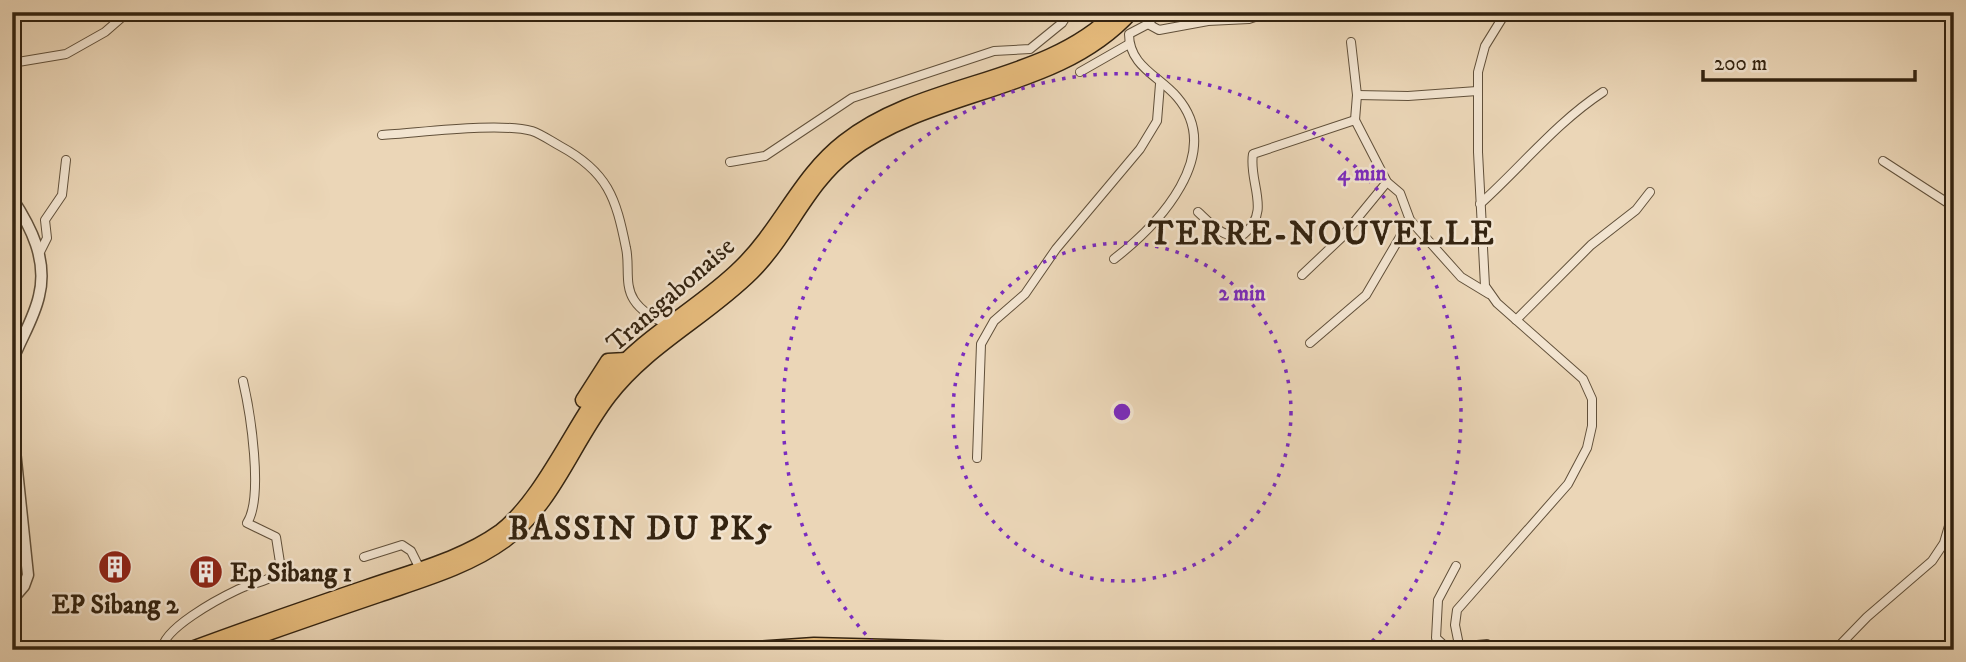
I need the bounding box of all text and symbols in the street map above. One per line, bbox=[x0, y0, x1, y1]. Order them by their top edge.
scale bar bbox=[1703, 38, 1915, 82]
text: 200 m bbox=[1714, 51, 1767, 77]
text: 4 min bbox=[1338, 161, 1387, 187]
district label: TERRE-NOUVELLE bbox=[1147, 214, 1496, 255]
street label: Transgabonaise bbox=[600, 230, 742, 360]
text: 2 min bbox=[1219, 281, 1267, 307]
centre of rings bbox=[1110, 400, 1134, 424]
district label: BASSIN DU PK5 bbox=[508, 509, 774, 550]
building icon: EP Sibang 2 bbox=[96, 548, 134, 586]
building icon: Ep Sibang 1 bbox=[187, 553, 225, 591]
place label: Ep Sibang 1 bbox=[230, 557, 352, 590]
place label: EP Sibang 2 bbox=[51, 589, 180, 622]

